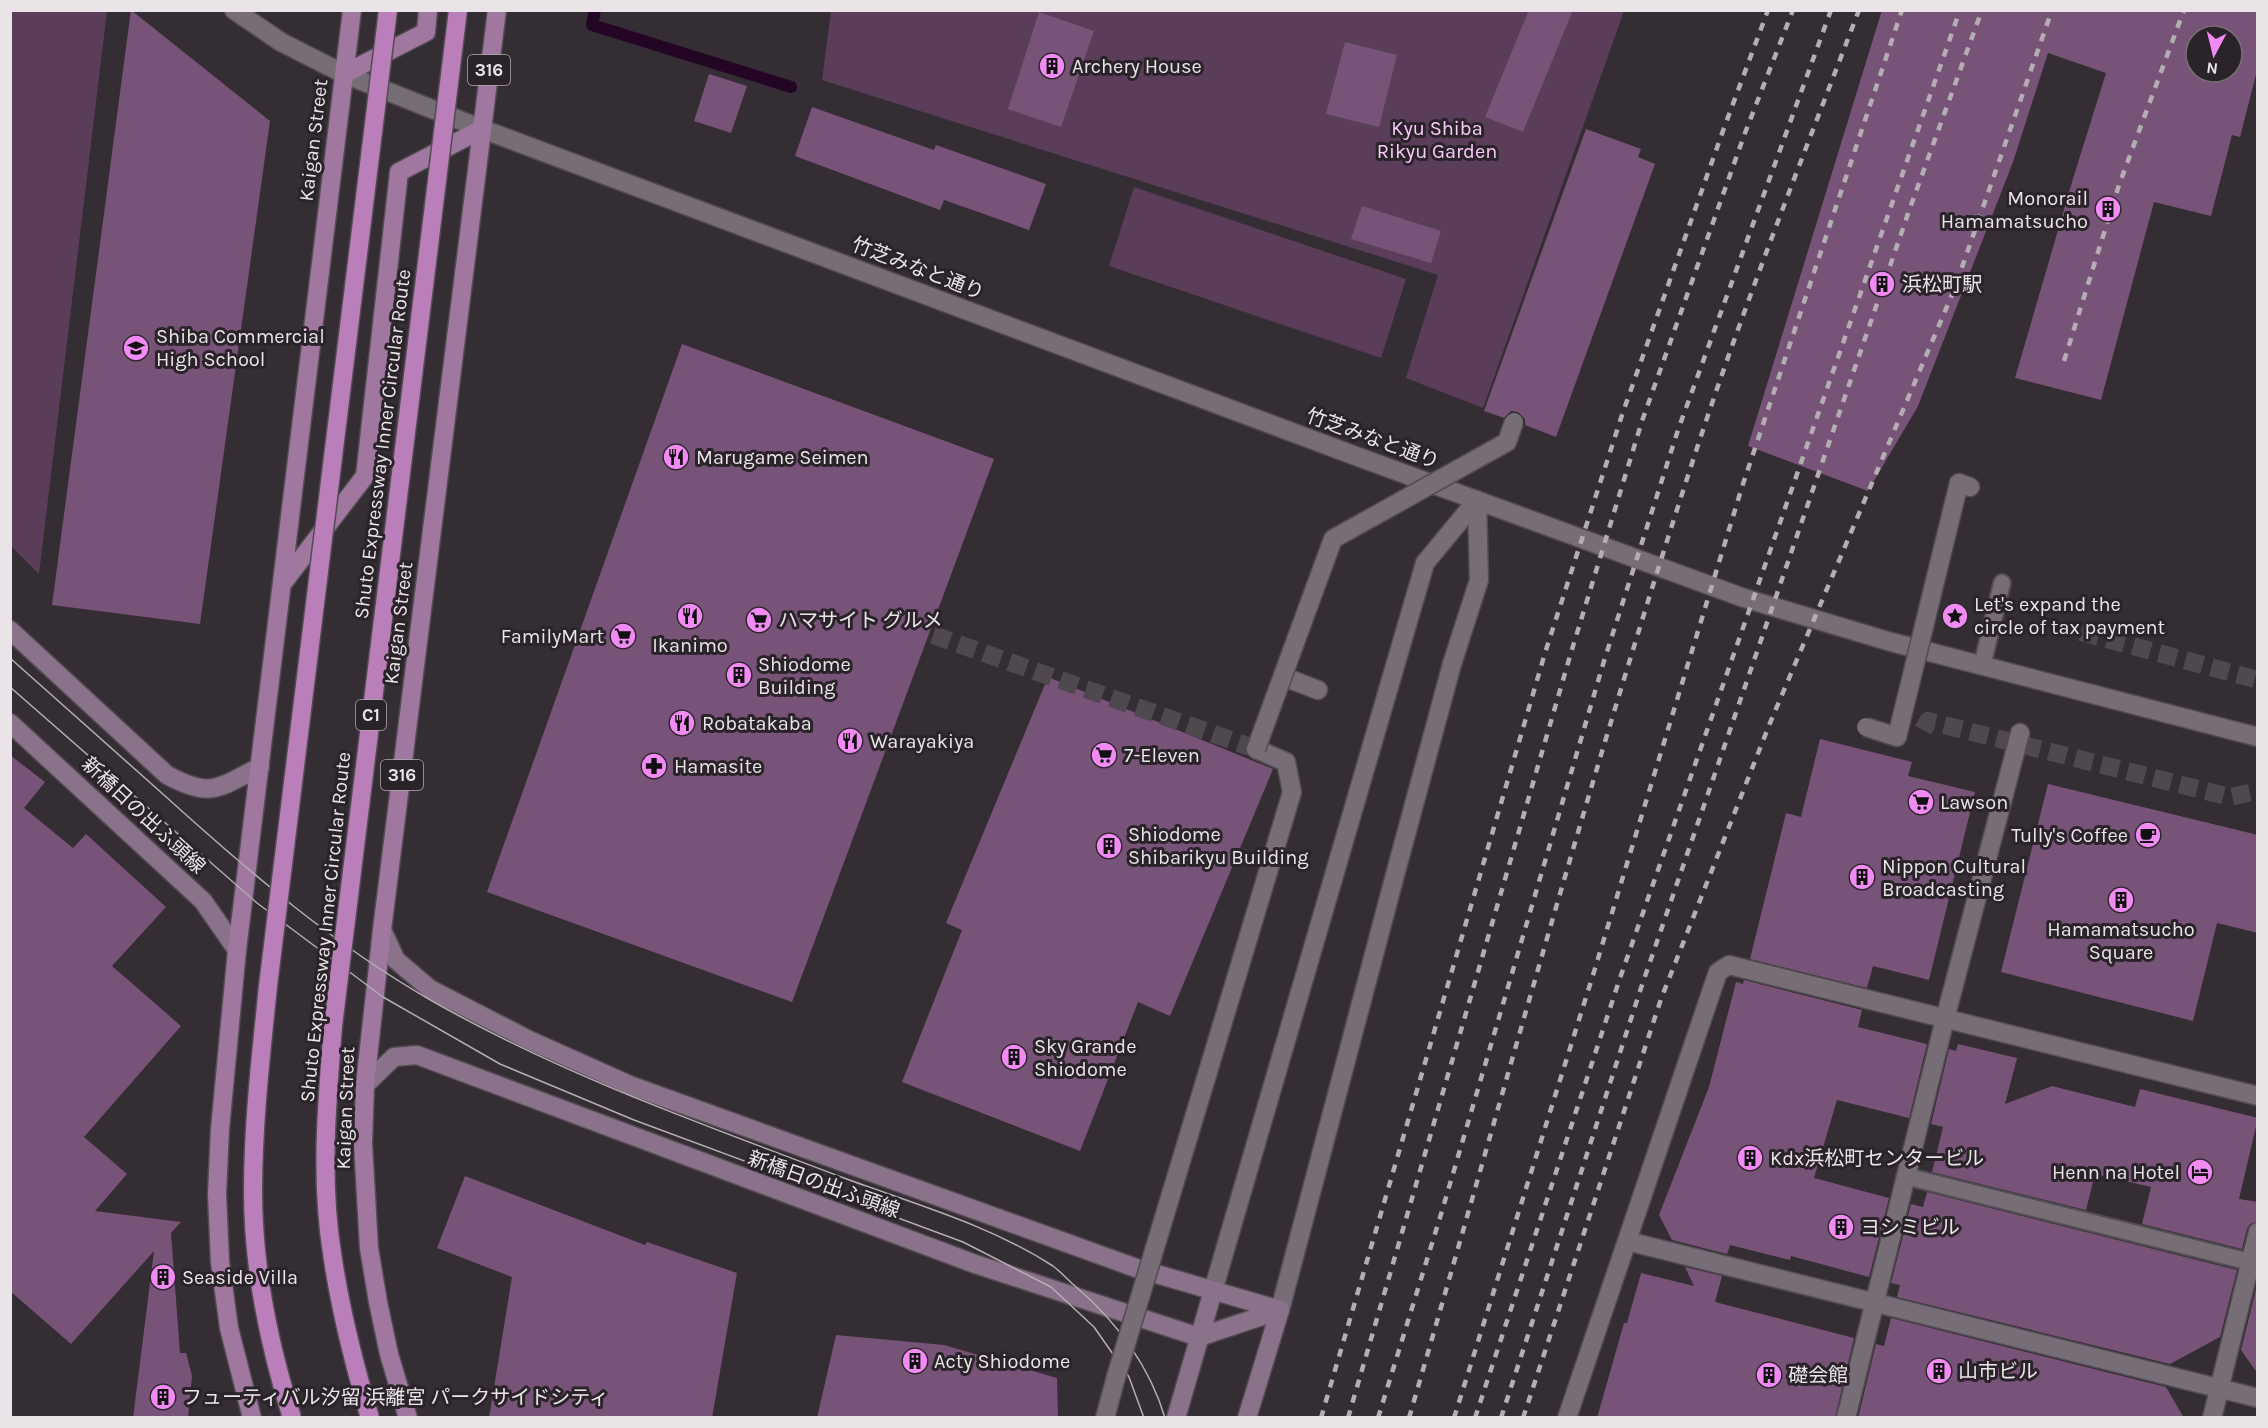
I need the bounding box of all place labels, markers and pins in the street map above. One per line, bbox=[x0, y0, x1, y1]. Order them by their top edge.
building icon: Archery House bbox=[1037, 51, 1067, 81]
place label: Archery House bbox=[1072, 55, 1202, 78]
place label: Monorail Hamamatsucho bbox=[1941, 187, 2088, 233]
building icon: Monorail Hamamatsucho bbox=[2093, 194, 2123, 224]
building icon: 浜松町駅 bbox=[1867, 269, 1897, 299]
place label: 浜松町駅 bbox=[1902, 273, 1982, 296]
place label: Shiba Commercial High School bbox=[156, 325, 325, 371]
school or university icon: Shiba Commercial High School bbox=[121, 333, 151, 363]
restaurant icon: Marugame Seimen bbox=[661, 442, 691, 472]
place label: Marugame Seimen bbox=[696, 446, 869, 469]
place label: Let's expand the circle of tax payment bbox=[1974, 593, 2166, 639]
restaurant icon: Ikanimo bbox=[675, 601, 705, 631]
place icon: Let's expand the circle of tax payment bbox=[1940, 601, 1970, 631]
supermarket icon: ハマサイト グルメ bbox=[744, 605, 774, 635]
place label: ハマサイト グルメ bbox=[778, 609, 943, 632]
supermarket icon: FamilyMart bbox=[608, 621, 638, 651]
place label: FamilyMart bbox=[501, 625, 604, 648]
place label: Ikanimo bbox=[652, 634, 728, 657]
place label: Shiodome Building bbox=[758, 653, 851, 699]
building icon: Shiodome Building bbox=[724, 660, 754, 690]
restaurant icon: Robatakaba bbox=[667, 708, 697, 738]
place label: Robatakaba bbox=[702, 712, 812, 735]
restaurant icon: Warayakiya bbox=[835, 726, 865, 756]
place label: Warayakiya bbox=[870, 730, 974, 753]
supermarket icon: 7-Eleven bbox=[1089, 740, 1119, 770]
place label: 7-Eleven bbox=[1124, 744, 1200, 767]
pharmacy icon: Hamasite bbox=[639, 751, 669, 781]
place label: Hamasite bbox=[674, 755, 762, 778]
supermarket icon: Lawson bbox=[1906, 787, 1936, 817]
place label: Lawson bbox=[1940, 791, 2008, 814]
cafe icon: Tully's Coffee bbox=[2133, 820, 2163, 850]
place label: Shiodome Shibarikyu Building bbox=[1128, 823, 1309, 869]
place label: Tully's Coffee bbox=[2011, 824, 2128, 847]
building icon: Shiodome Shibarikyu Building bbox=[1094, 831, 1124, 861]
place label: Nippon Cultural Broadcasting bbox=[1882, 855, 2026, 901]
building icon: Nippon Cultural Broadcasting bbox=[1847, 862, 1877, 892]
building icon: Hamamatsucho Square bbox=[2106, 885, 2136, 915]
place label: Hamamatsucho Square bbox=[2047, 918, 2195, 964]
place label: Sky Grande Shiodome bbox=[1034, 1035, 1136, 1081]
building icon: Sky Grande Shiodome bbox=[999, 1042, 1029, 1072]
building icon: Kdx浜松町センタービル bbox=[1735, 1143, 1765, 1173]
place label: Kdx浜松町センタービル bbox=[1770, 1147, 1984, 1170]
hotel icon: Henn na Hotel bbox=[2185, 1157, 2215, 1187]
place label: Henn na Hotel bbox=[2052, 1161, 2180, 1184]
building icon: ヨシミビル bbox=[1826, 1212, 1856, 1242]
place label: ヨシミビル bbox=[1860, 1216, 1960, 1239]
building icon: Seaside Villa bbox=[148, 1262, 178, 1292]
place label: Seaside Villa bbox=[182, 1266, 298, 1289]
building icon: Acty Shiodome bbox=[900, 1346, 930, 1376]
place label: Acty Shiodome bbox=[934, 1350, 1070, 1373]
building icon: 山市ビル bbox=[1924, 1356, 1954, 1386]
building icon: 礎会館 bbox=[1754, 1360, 1784, 1390]
place label: 山市ビル bbox=[1958, 1360, 2038, 1383]
place label: 礎会館 bbox=[1788, 1364, 1848, 1387]
building icon: フューティバル汐留 浜離宮 パークサイドシティ bbox=[148, 1382, 178, 1412]
place label: フューティバル汐留 浜離宮 パークサイドシティ bbox=[182, 1386, 609, 1409]

